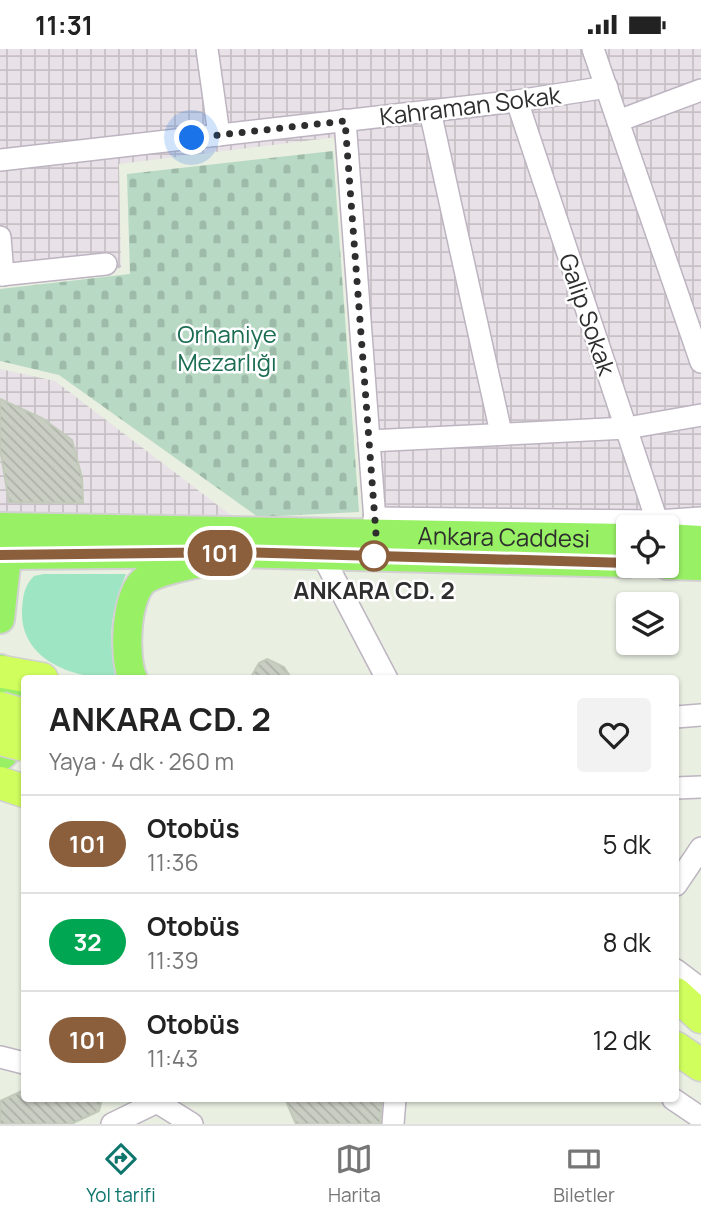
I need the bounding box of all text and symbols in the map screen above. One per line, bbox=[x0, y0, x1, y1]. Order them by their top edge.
text: 11:31 bbox=[35, 7, 93, 43]
street label: Kahraman Sokak bbox=[378, 77, 564, 132]
your location bbox=[174, 120, 209, 155]
street label: Galip Sokak bbox=[552, 249, 625, 380]
park label: Orhaniye Mezarlığı bbox=[177, 317, 277, 378]
map controls bbox=[616, 515, 679, 655]
button: locate bbox=[616, 515, 679, 578]
street label: Ankara Caddesi bbox=[417, 518, 590, 554]
line badge: 101 bbox=[180, 530, 260, 576]
text: 101 bbox=[202, 536, 238, 569]
marker: ANKARA CD. 2 bbox=[359, 541, 389, 571]
place label: ANKARA CD. 2 bbox=[293, 573, 455, 606]
button: layers bbox=[616, 592, 679, 655]
text: ANKARA CD. 2 bbox=[49, 696, 271, 741]
button: heart bbox=[577, 698, 651, 772]
text: Yaya · 4 dk · 260 m bbox=[49, 745, 234, 777]
text: Otobüs bbox=[147, 810, 239, 846]
text: 5 dk bbox=[602, 826, 651, 862]
text: 101 bbox=[69, 827, 106, 860]
text: 11:36 bbox=[147, 846, 199, 878]
text: Otobüs bbox=[147, 908, 239, 944]
text: 8 dk bbox=[602, 924, 651, 960]
text: 32 bbox=[73, 925, 102, 958]
text: 11:39 bbox=[147, 944, 199, 976]
text: Otobüs bbox=[147, 1006, 239, 1042]
text: 12 dk bbox=[593, 1022, 651, 1058]
text: 101 bbox=[69, 1023, 106, 1056]
text: 11:43 bbox=[147, 1042, 198, 1074]
tab: Yol tarifi bbox=[86, 1140, 156, 1208]
tab: Harita bbox=[328, 1140, 381, 1208]
tab: Biletler bbox=[553, 1140, 615, 1208]

